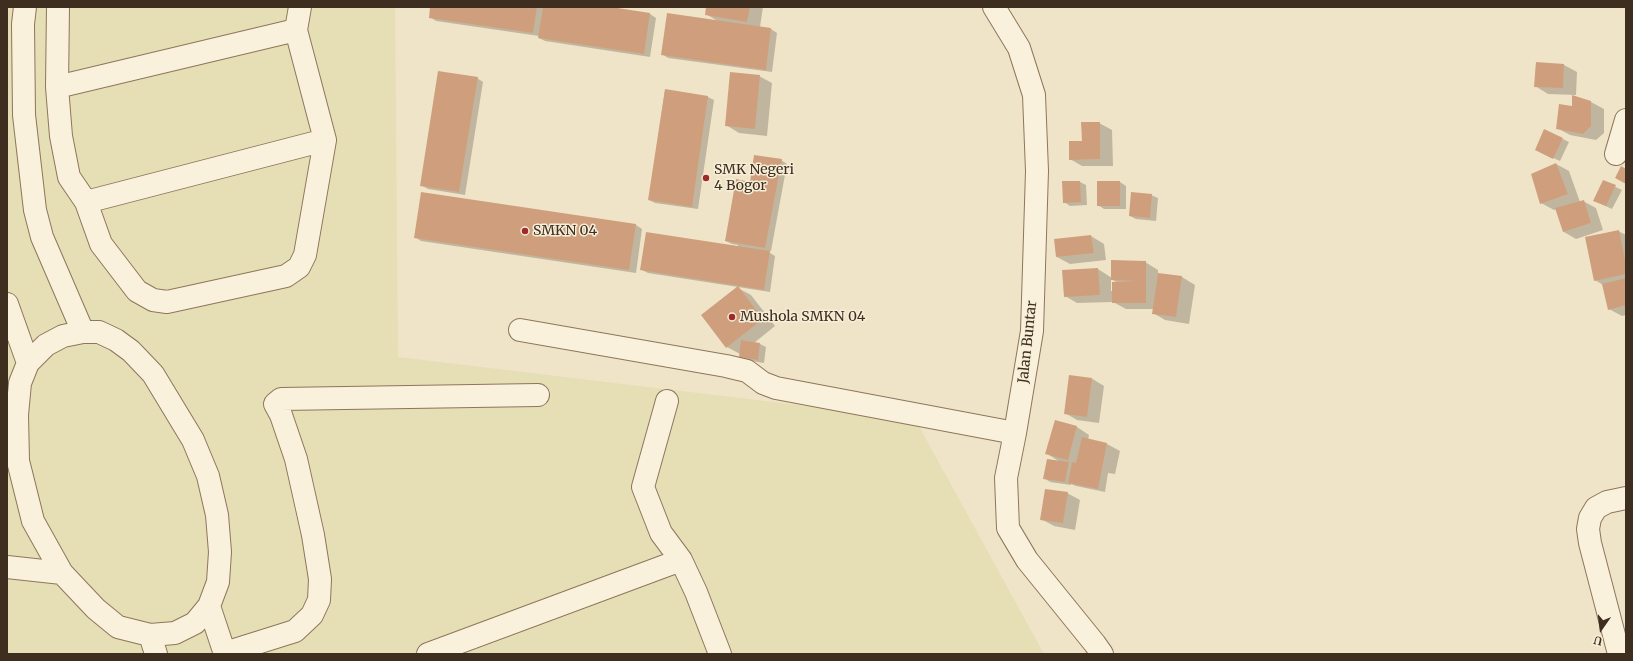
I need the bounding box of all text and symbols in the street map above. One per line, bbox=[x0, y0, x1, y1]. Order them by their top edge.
place label: SMK Negeri 4 Bogor bbox=[714, 162, 794, 194]
marker: SMK Negeri 4 Bogor bbox=[701, 173, 711, 183]
place label: SMKN 04 bbox=[533, 223, 597, 239]
marker: SMKN 04 bbox=[520, 226, 530, 236]
street label: Jalan Buntar bbox=[1015, 300, 1041, 384]
place label: Mushola SMKN 04 bbox=[740, 309, 865, 325]
marker: Mushola SMKN 04 bbox=[727, 312, 737, 322]
north arrow bbox=[1581, 609, 1621, 649]
text: U bbox=[1592, 633, 1604, 648]

